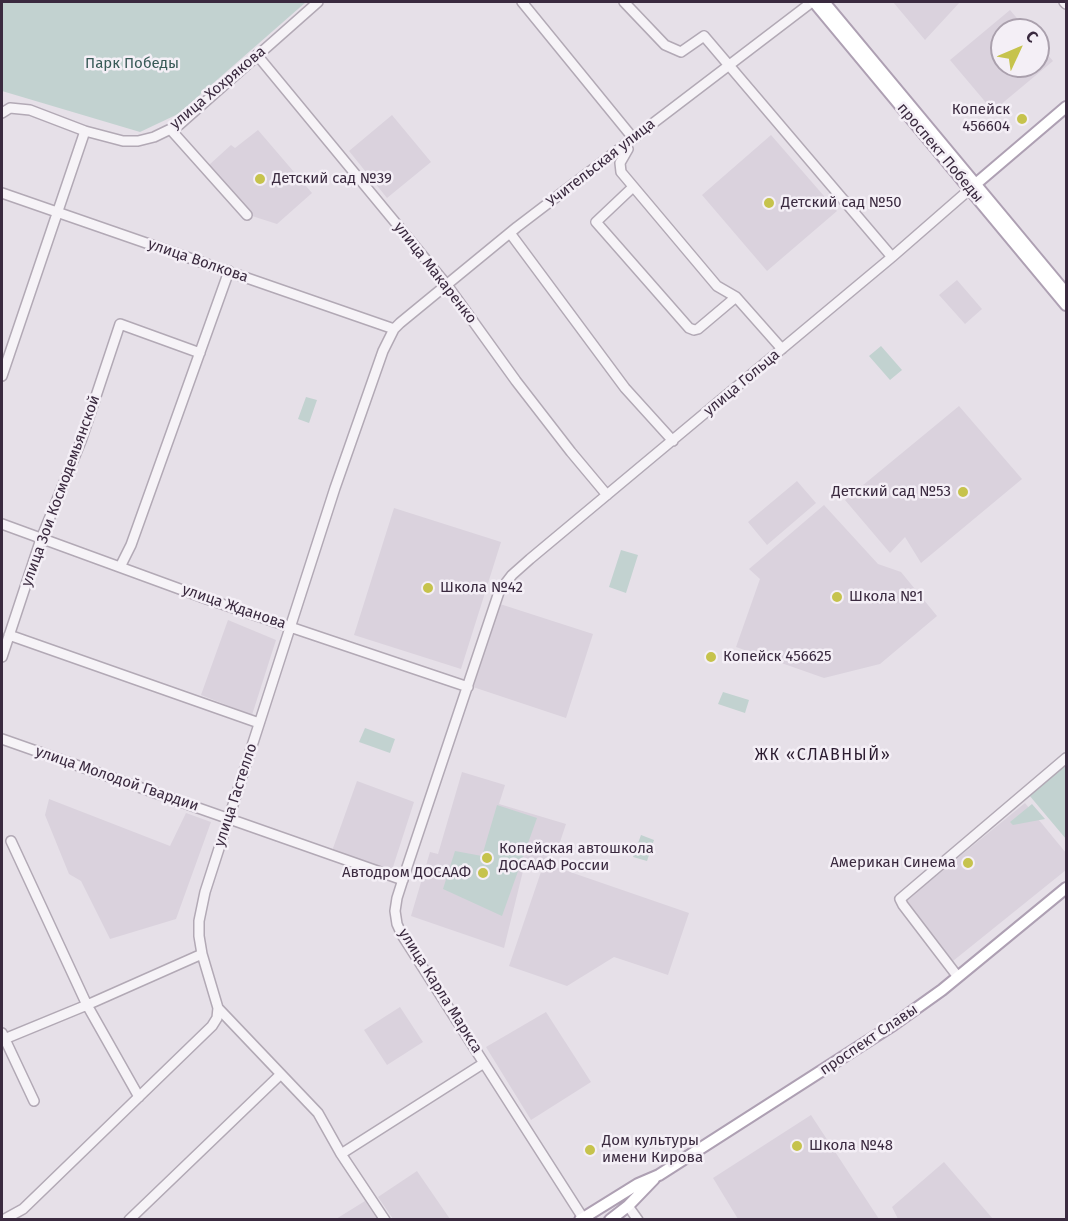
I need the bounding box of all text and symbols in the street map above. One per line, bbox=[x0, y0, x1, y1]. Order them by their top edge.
north arrow bbox=[990, 18, 1050, 78]
text: С bbox=[1022, 27, 1042, 46]
street label: улица Хохрякова bbox=[166, 43, 270, 133]
park label: Парк Победы bbox=[85, 55, 179, 73]
street label: проспект Победы bbox=[893, 100, 987, 206]
place label: Копейск 456604 bbox=[952, 101, 1010, 136]
marker: Копейск 456604 bbox=[1015, 112, 1029, 126]
street label: Учительская улица bbox=[543, 115, 659, 211]
place label: Детский сад №39 bbox=[272, 170, 392, 188]
marker: Детский сад №39 bbox=[253, 172, 267, 186]
place label: Детский сад №50 bbox=[781, 194, 902, 212]
marker: Детский сад №50 bbox=[762, 196, 776, 210]
street label: улица Макаренко bbox=[390, 219, 480, 327]
street label: улица Волкова bbox=[145, 235, 251, 287]
street label: улица Гольца bbox=[700, 346, 784, 420]
street label: улица Зои Космодемьянской bbox=[18, 393, 104, 589]
place label: Детский сад №53 bbox=[831, 483, 951, 501]
marker: Детский сад №53 bbox=[956, 485, 970, 499]
place label: Школа №42 bbox=[440, 579, 523, 597]
street label: улица Жданова bbox=[180, 581, 288, 633]
marker: Школа №42 bbox=[421, 581, 435, 595]
place label: Школа №1 bbox=[849, 588, 923, 606]
marker: Школа №1 bbox=[830, 590, 844, 604]
place label: Копейск 456625 bbox=[723, 648, 831, 666]
marker: Копейск 456625 bbox=[704, 650, 718, 664]
street label: улица Гастелло bbox=[211, 741, 261, 849]
street label: улица Молодой Гвардии bbox=[33, 743, 201, 815]
district label: ЖК «СЛАВНЫЙ» bbox=[755, 746, 891, 766]
place label: Копейская автошкола ДОСААФ России bbox=[499, 840, 654, 875]
marker: Копейская автошкола ДОСААФ России bbox=[480, 851, 494, 865]
place label: Американ Синема bbox=[830, 854, 956, 872]
marker: Американ Синема bbox=[961, 856, 975, 870]
place label: Автодром ДОСААФ bbox=[342, 864, 471, 882]
marker: Автодром ДОСААФ bbox=[476, 866, 490, 880]
street label: улица Карла Маркса bbox=[394, 925, 486, 1057]
street label: проспект Славы bbox=[817, 1001, 921, 1079]
place label: Дом культуры имени Кирова bbox=[602, 1132, 703, 1167]
place label: Школа №48 bbox=[809, 1137, 893, 1155]
marker: Школа №48 bbox=[790, 1139, 804, 1153]
marker: Дом культуры имени Кирова bbox=[583, 1143, 597, 1157]

